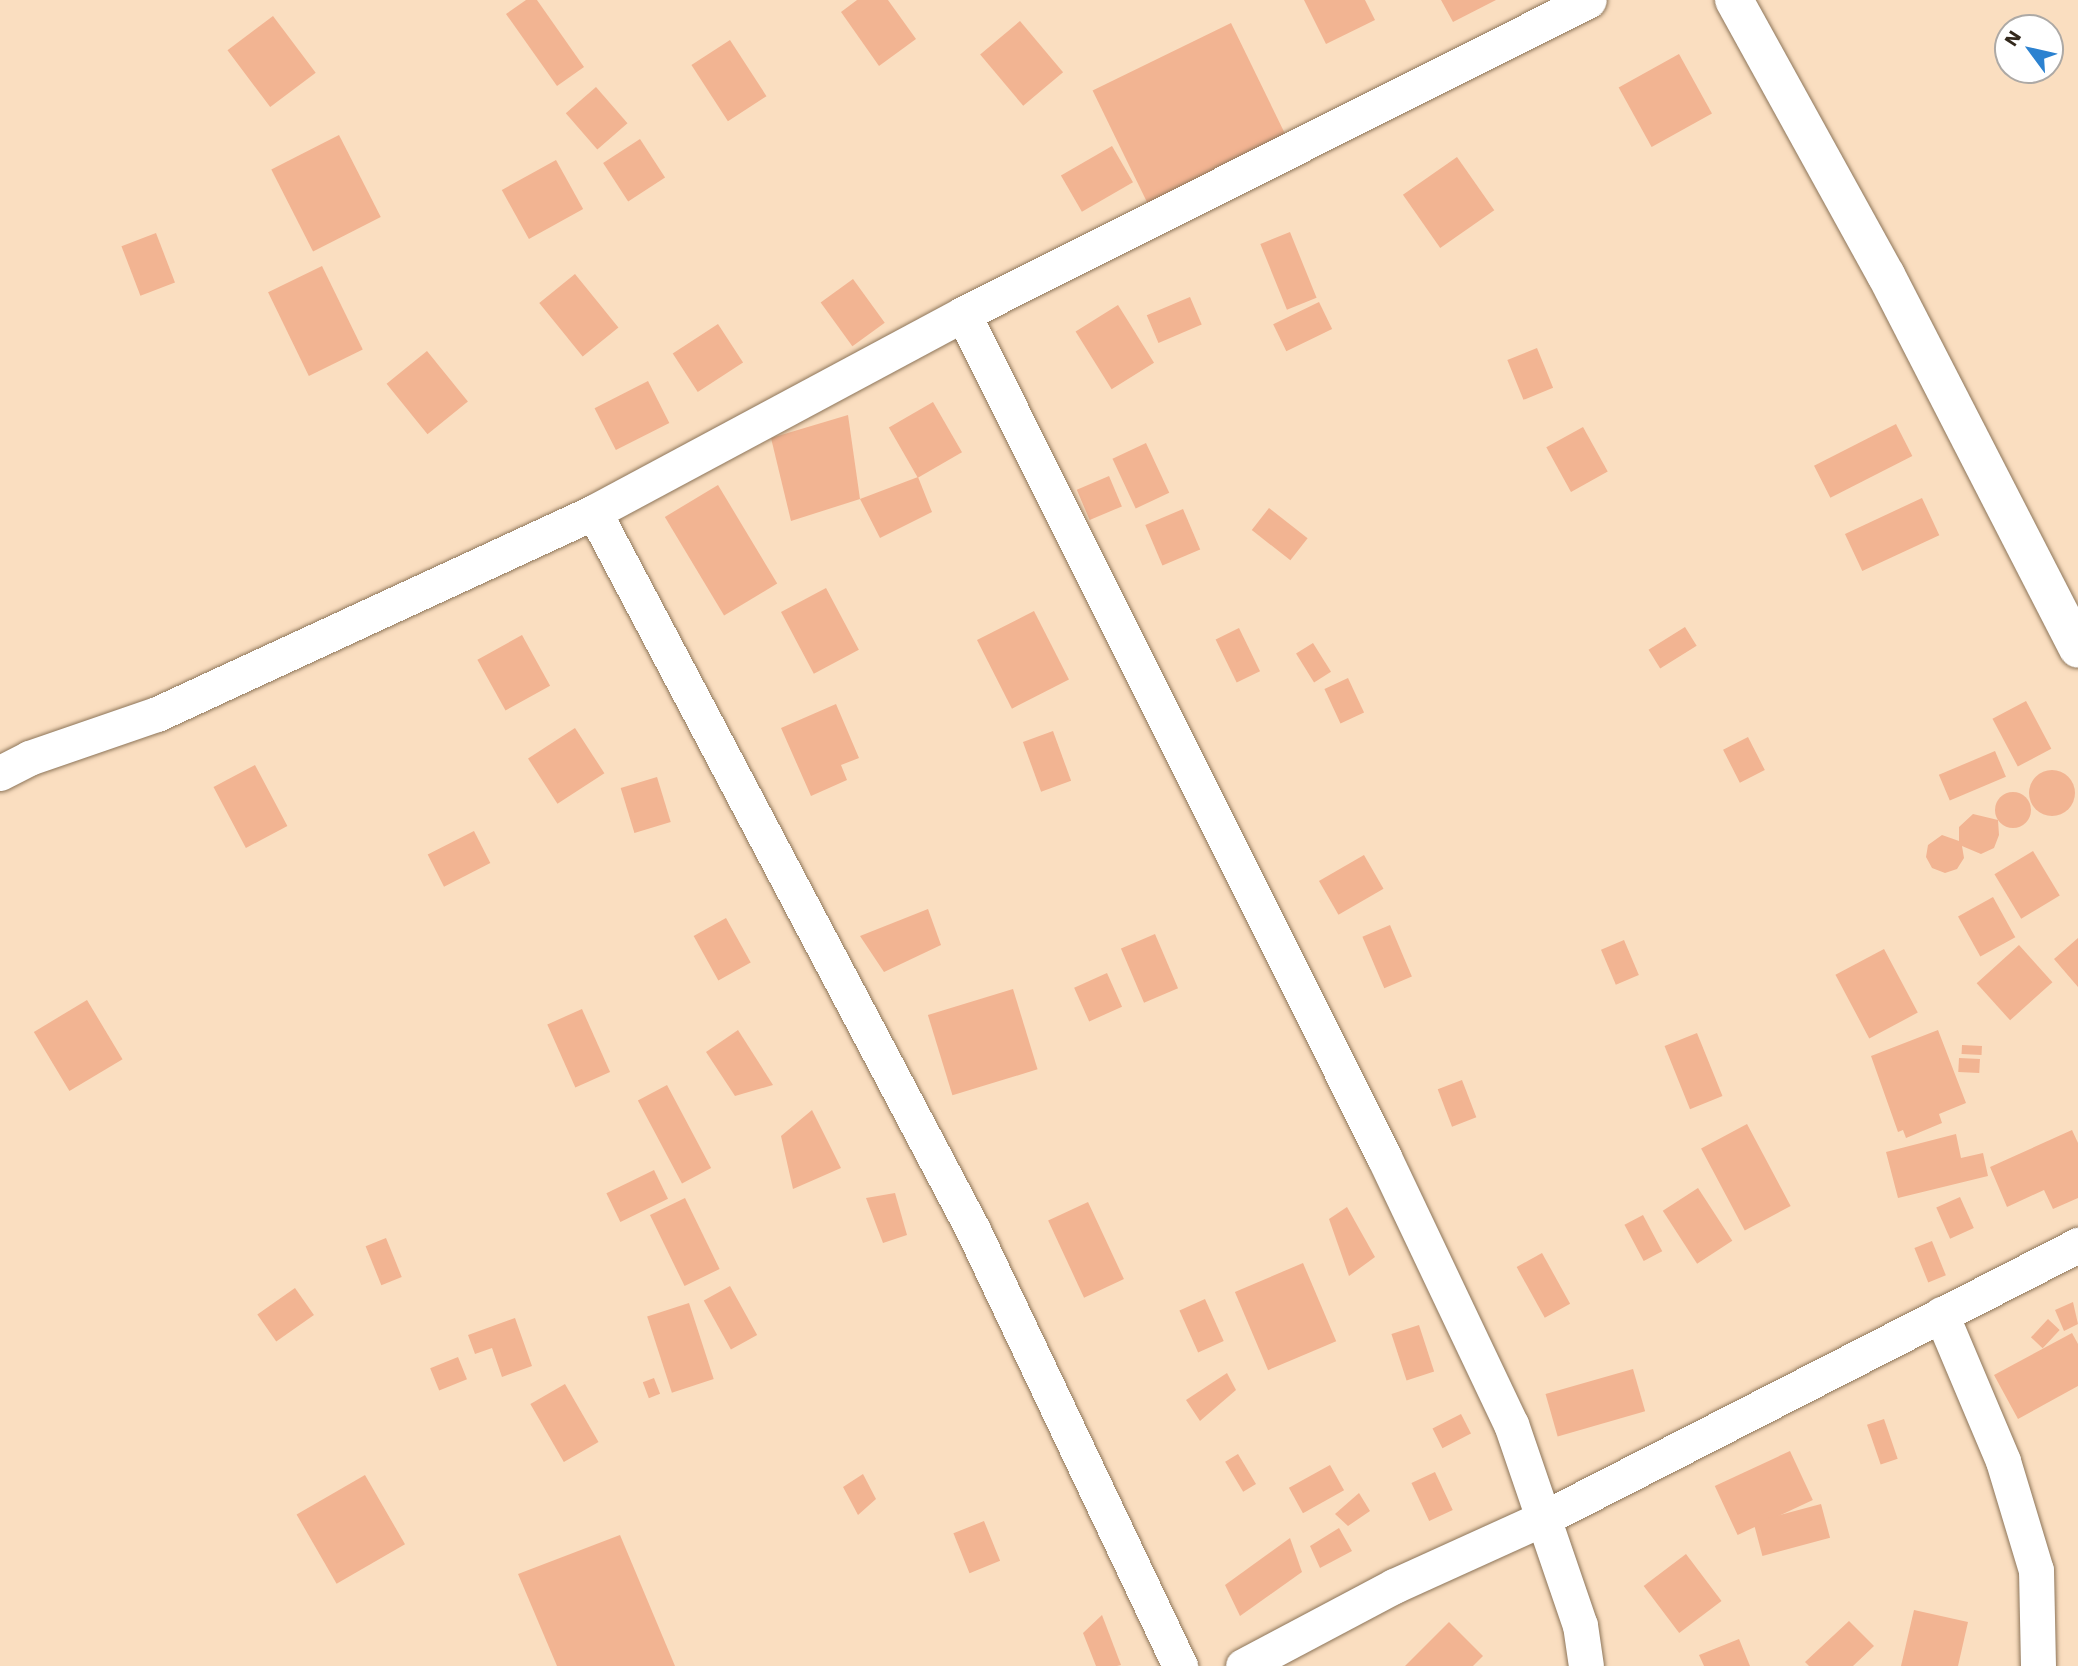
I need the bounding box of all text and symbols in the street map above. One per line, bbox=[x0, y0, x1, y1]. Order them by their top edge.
north arrow bbox=[1994, 14, 2064, 84]
text: N bbox=[1999, 26, 2026, 51]

